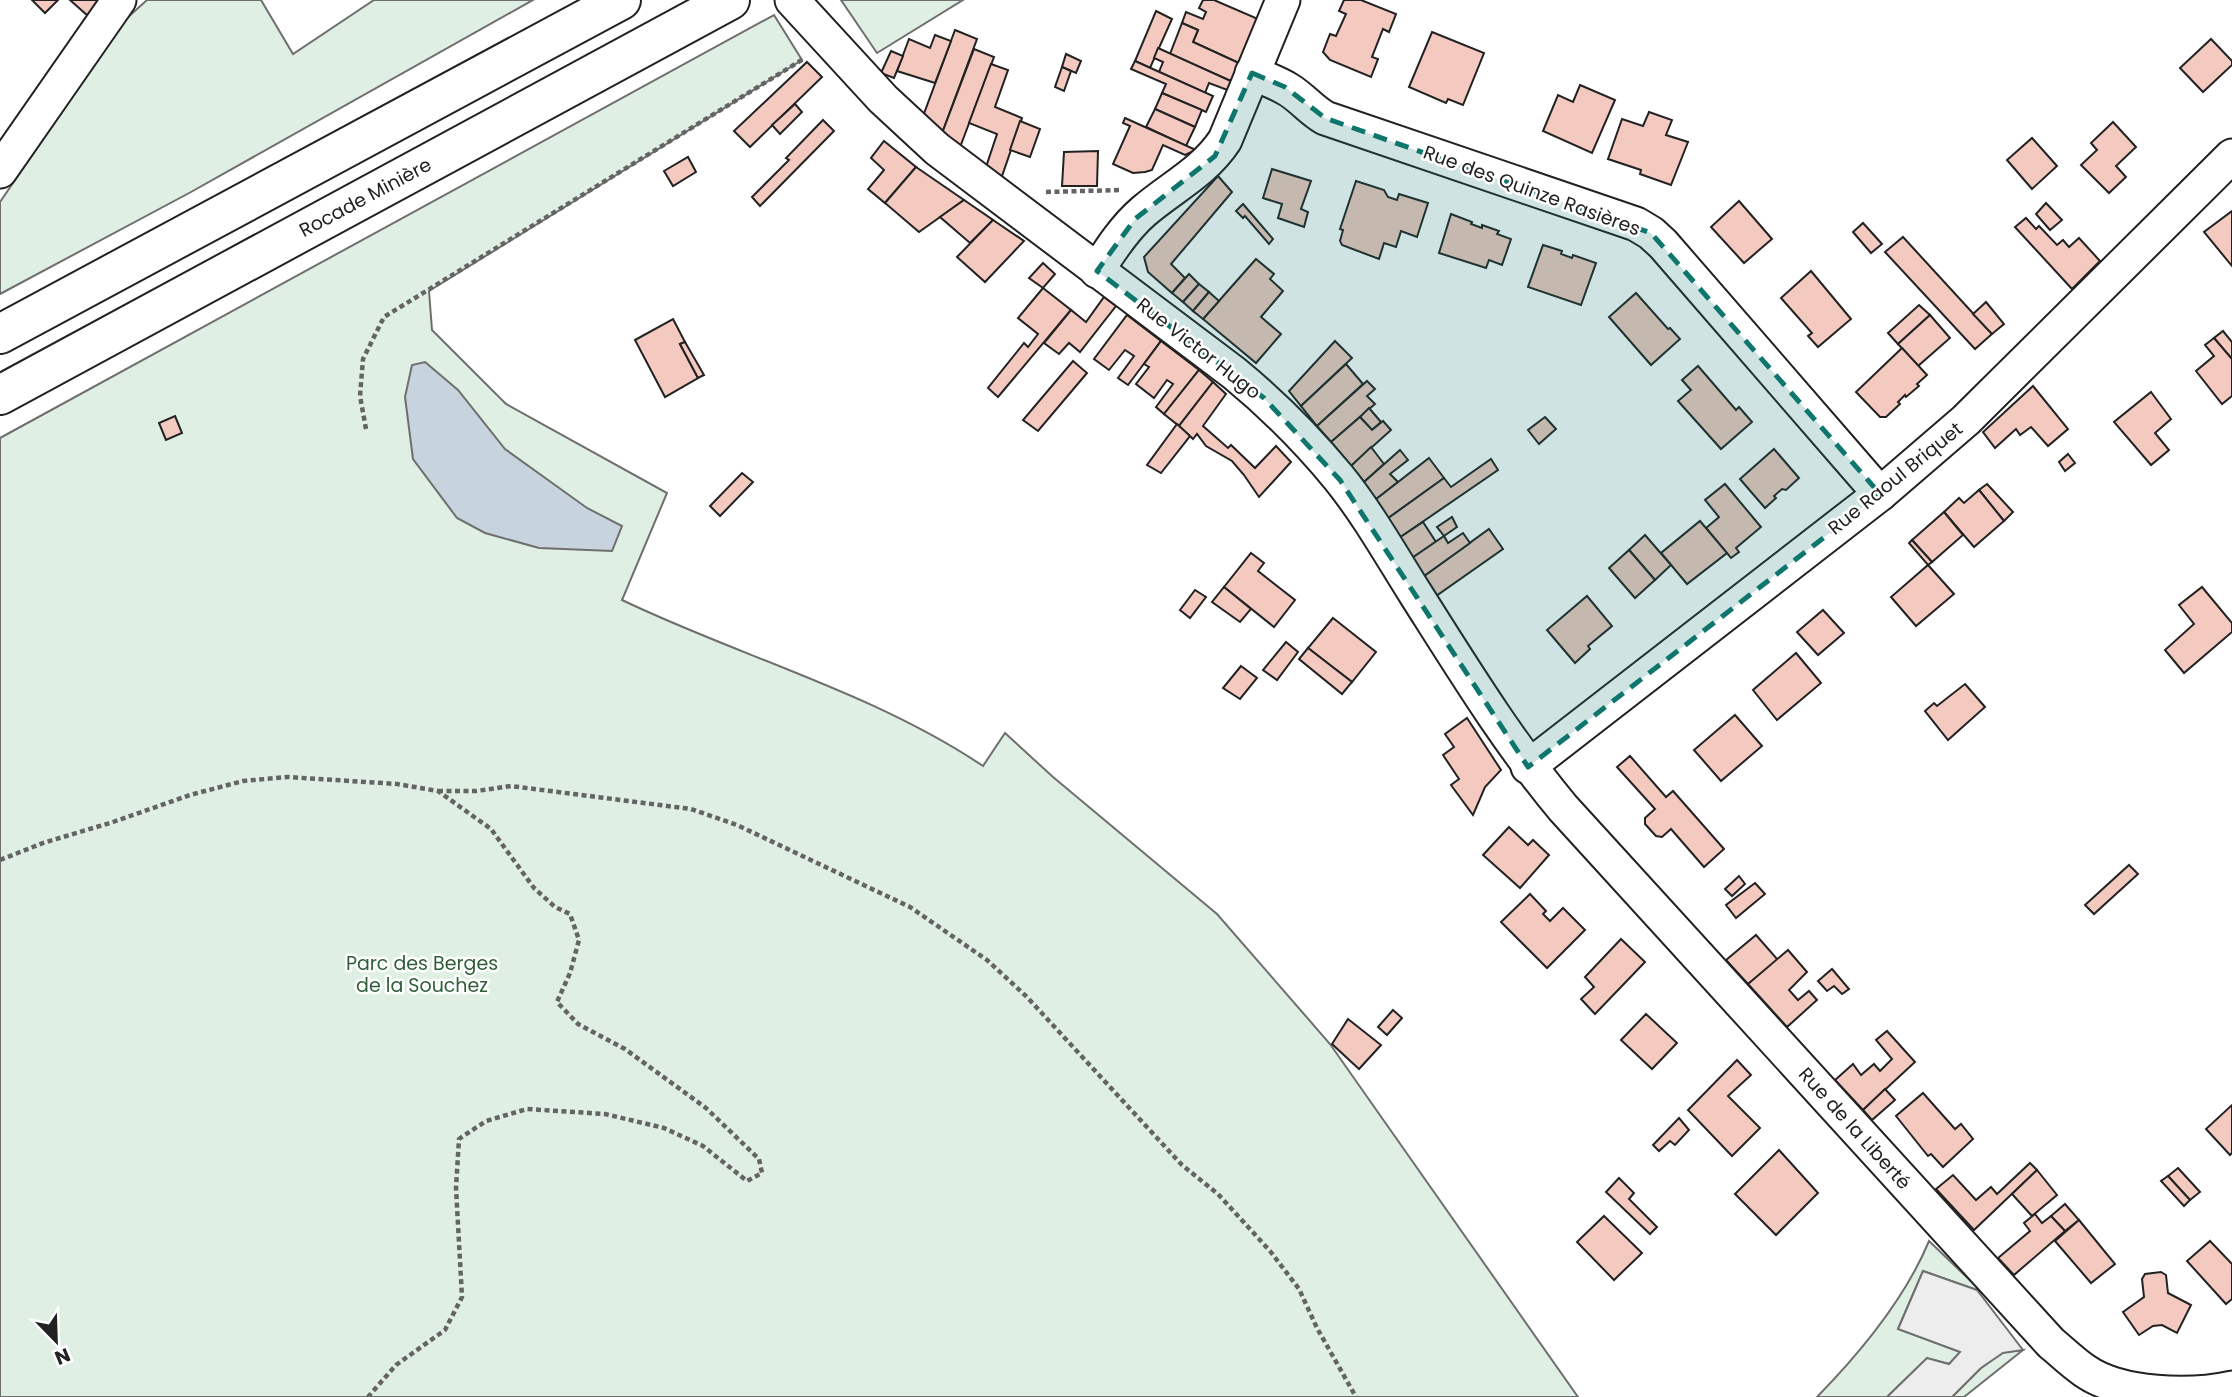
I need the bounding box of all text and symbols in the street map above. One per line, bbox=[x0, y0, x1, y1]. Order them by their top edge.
street label: Rue des Quinze Rasières bbox=[1420, 139, 1644, 242]
street label: Rocade Minière bbox=[294, 151, 436, 244]
street label: Rue Victor Hugo bbox=[1131, 291, 1267, 406]
street label: Rue Raoul Briquet bbox=[1822, 416, 1968, 541]
park label: Parc des Berges de la Souchez bbox=[346, 950, 498, 999]
street label: Rue de la Liberté bbox=[1792, 1061, 1917, 1195]
north arrow bbox=[21, 1306, 91, 1376]
text: N bbox=[51, 1341, 74, 1371]

